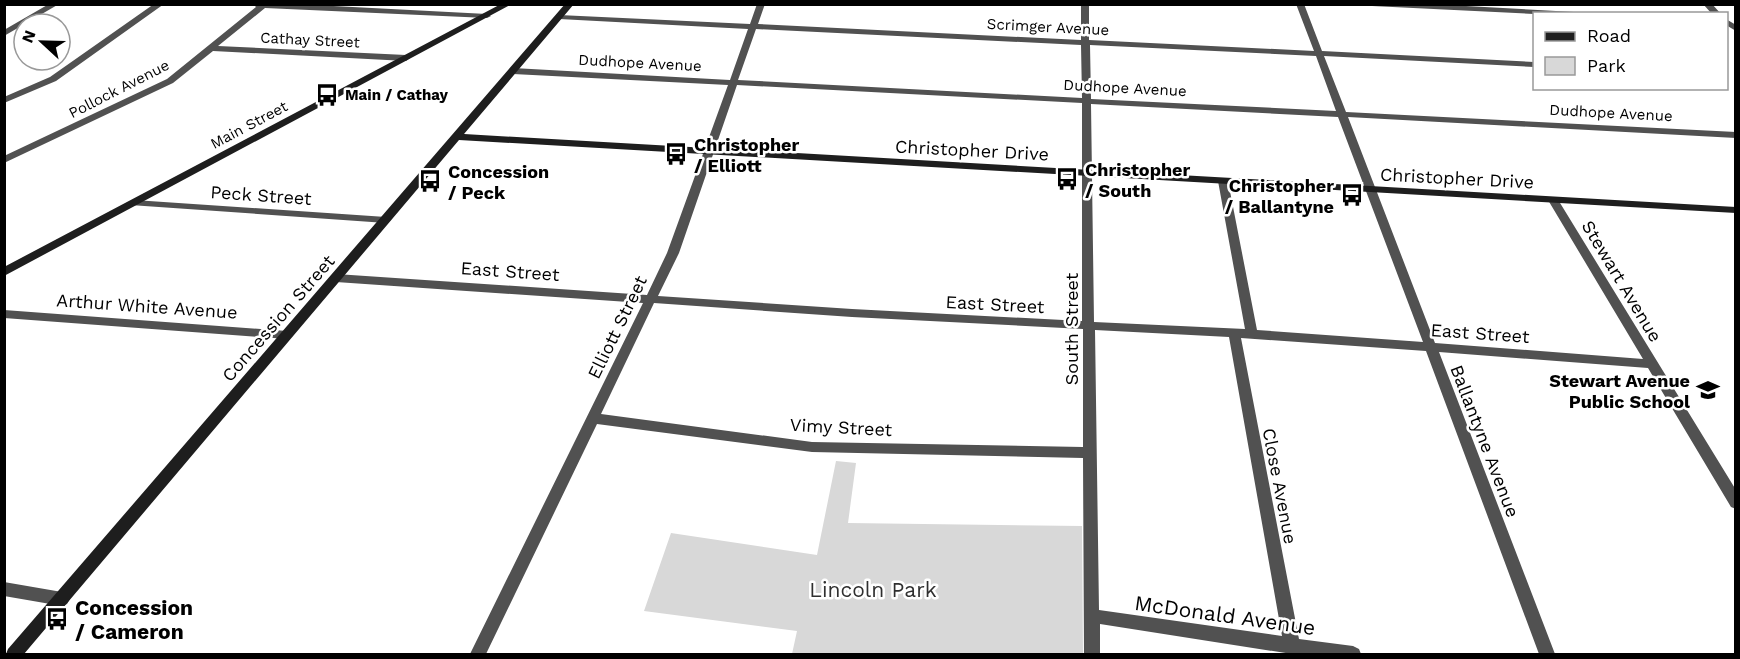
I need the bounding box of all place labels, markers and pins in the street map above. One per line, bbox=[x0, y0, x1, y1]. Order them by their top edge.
bus stop icon: Main / Cathay bbox=[314, 82, 340, 108]
place label: Main / Cathay bbox=[345, 86, 448, 104]
place label: Christopher / Elliott bbox=[694, 134, 800, 176]
bus stop icon: Christopher / Elliott bbox=[663, 141, 689, 167]
place label: Christopher / South bbox=[1085, 159, 1191, 201]
place label: Concession / Peck bbox=[448, 161, 549, 203]
bus stop icon: Christopher / South bbox=[1054, 166, 1080, 192]
bus stop icon: Concession / Peck bbox=[417, 168, 443, 194]
place label: Christopher / Ballantyne bbox=[1225, 175, 1334, 217]
bus stop icon: Christopher / Ballantyne bbox=[1339, 182, 1365, 208]
place label: Stewart Avenue Public School bbox=[1549, 370, 1690, 412]
school or university icon: Stewart Avenue Public School bbox=[1695, 377, 1721, 403]
place label: Concession / Cameron bbox=[75, 595, 193, 644]
bus stop icon: Concession / Cameron bbox=[44, 606, 70, 632]

